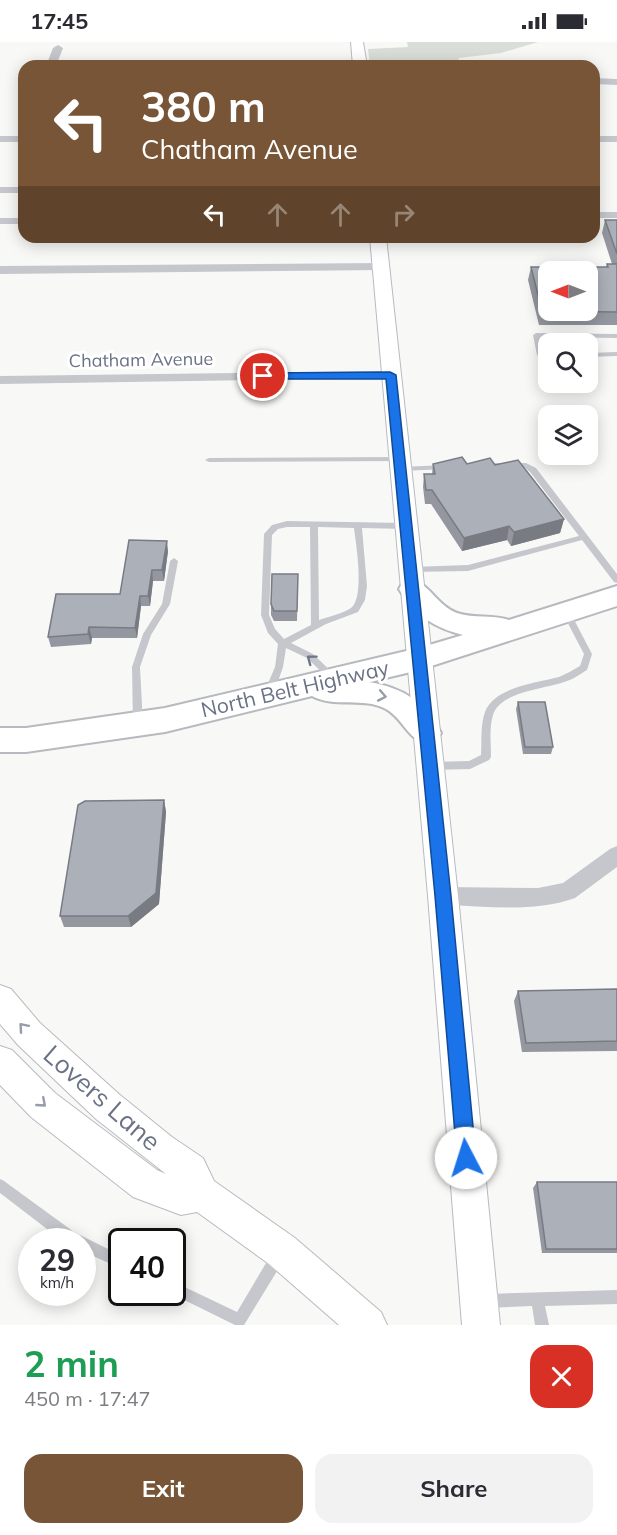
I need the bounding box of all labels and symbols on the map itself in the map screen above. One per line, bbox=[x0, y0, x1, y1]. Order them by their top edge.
north arrow bbox=[538, 261, 598, 321]
street label: Chatham Avenue bbox=[69, 347, 213, 372]
pin bbox=[237, 350, 288, 401]
street label: North Belt Highway bbox=[198, 654, 391, 722]
one-way arrow bbox=[307, 655, 318, 666]
one-way arrow bbox=[377, 689, 387, 702]
one-way arrow bbox=[19, 1023, 30, 1034]
street label: Lovers Lane bbox=[37, 1038, 168, 1158]
one-way arrow bbox=[35, 1096, 46, 1107]
position arrow bbox=[434, 1126, 498, 1190]
speed limit sign: 40 bbox=[108, 1228, 186, 1306]

